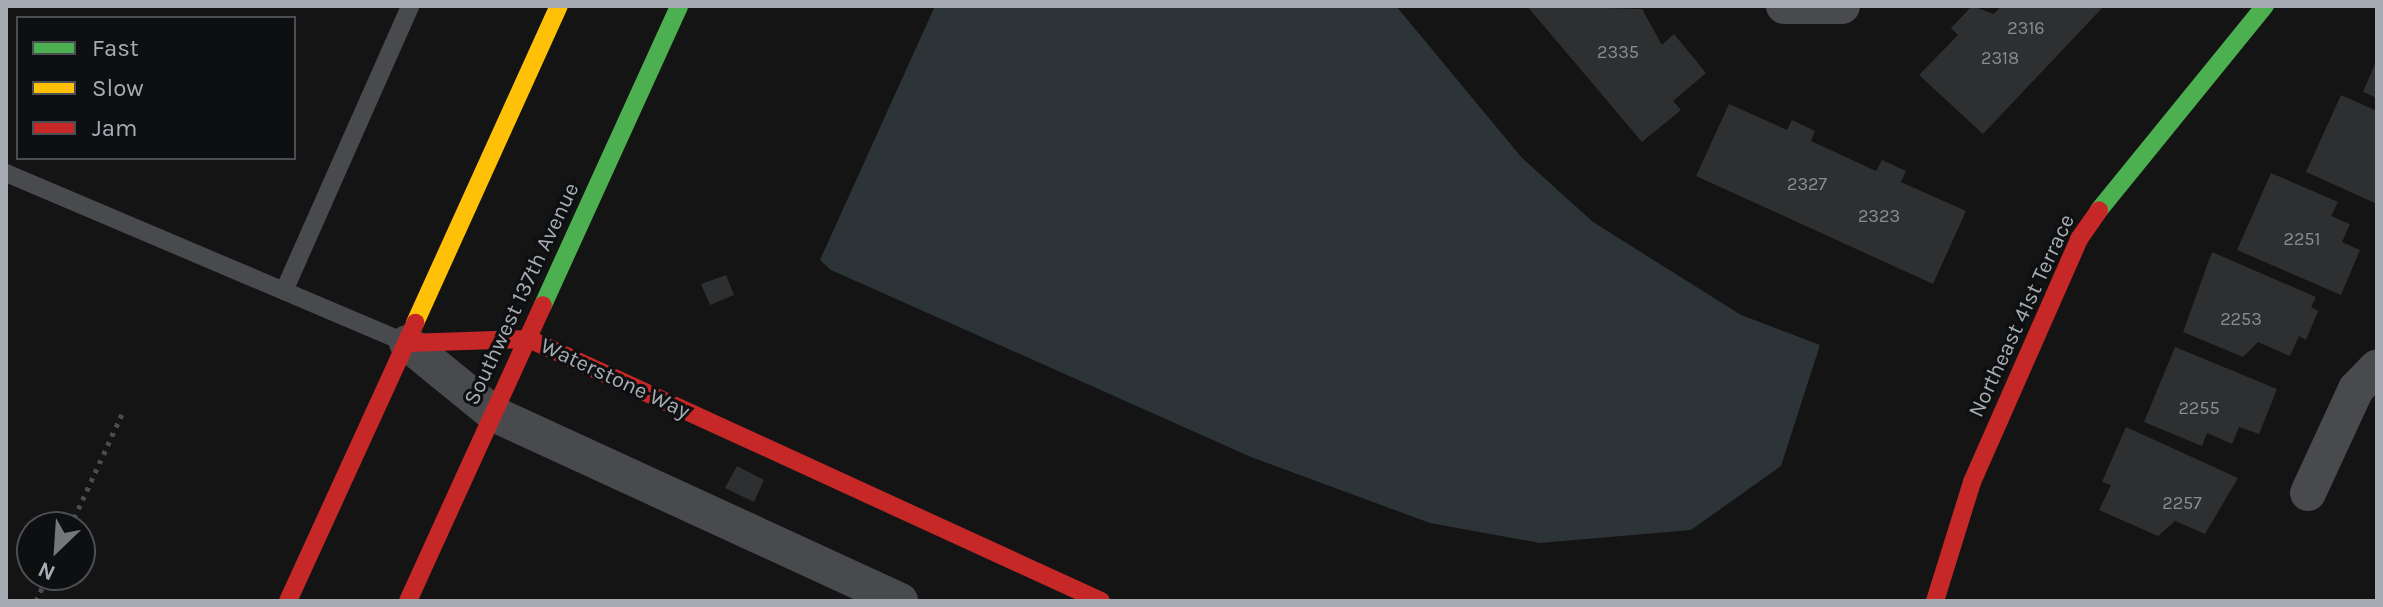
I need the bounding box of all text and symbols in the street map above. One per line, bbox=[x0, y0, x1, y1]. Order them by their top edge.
legend bbox=[16, 16, 296, 160]
house number: 2316 bbox=[2007, 17, 2045, 39]
text: Fast bbox=[92, 34, 139, 62]
house number: 2335 bbox=[1597, 41, 1639, 63]
house number: 2318 bbox=[1981, 47, 2019, 69]
text: Slow bbox=[92, 74, 144, 102]
text: Jam bbox=[92, 114, 137, 142]
house number: 2327 bbox=[1787, 173, 1827, 195]
street label: Southwest 137th Avenue bbox=[459, 179, 585, 409]
house number: 2323 bbox=[1858, 205, 1900, 227]
street label: Northeast 41st Terrace bbox=[1963, 210, 2081, 422]
house number: 2251 bbox=[2284, 228, 2320, 250]
house number: 2253 bbox=[2220, 308, 2262, 330]
street label: Waterstone Way bbox=[536, 333, 694, 425]
house number: 2255 bbox=[2178, 397, 2220, 419]
house number: 2257 bbox=[2162, 492, 2202, 514]
north arrow bbox=[16, 511, 96, 591]
text: N bbox=[34, 556, 59, 586]

